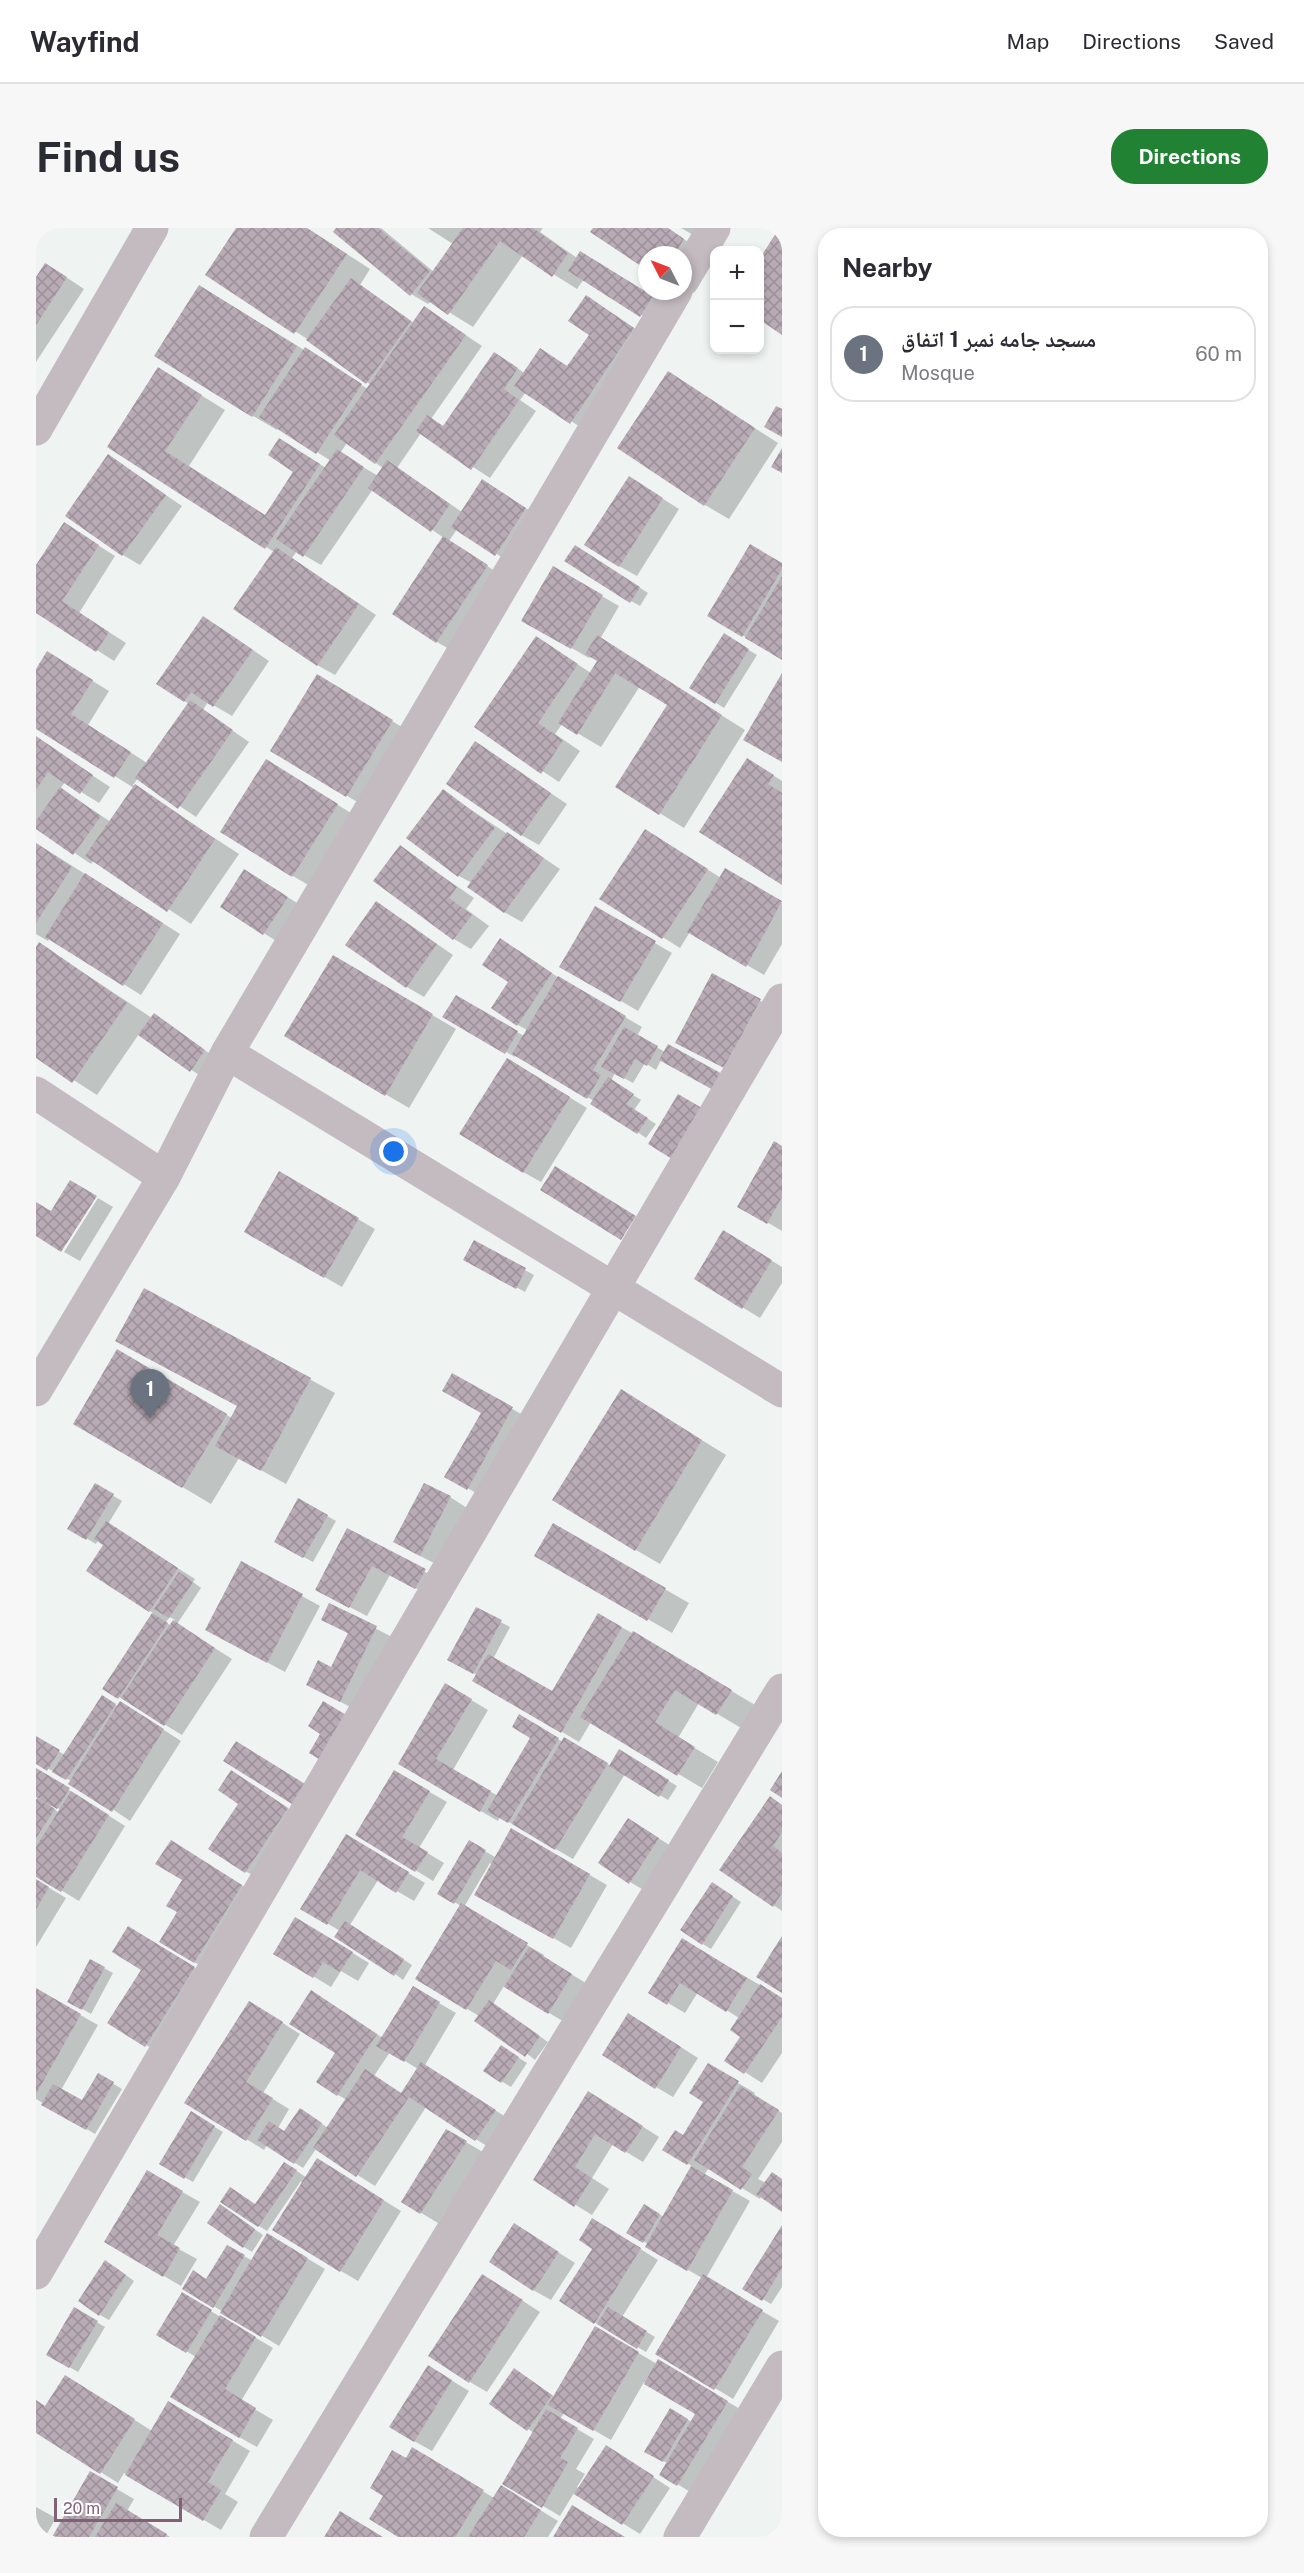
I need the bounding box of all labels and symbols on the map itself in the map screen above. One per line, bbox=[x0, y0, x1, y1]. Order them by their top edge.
north arrow bbox=[638, 246, 692, 300]
your location bbox=[379, 1137, 408, 1166]
pin: 1 bbox=[130, 1370, 170, 1419]
scale bar bbox=[54, 2495, 182, 2522]

